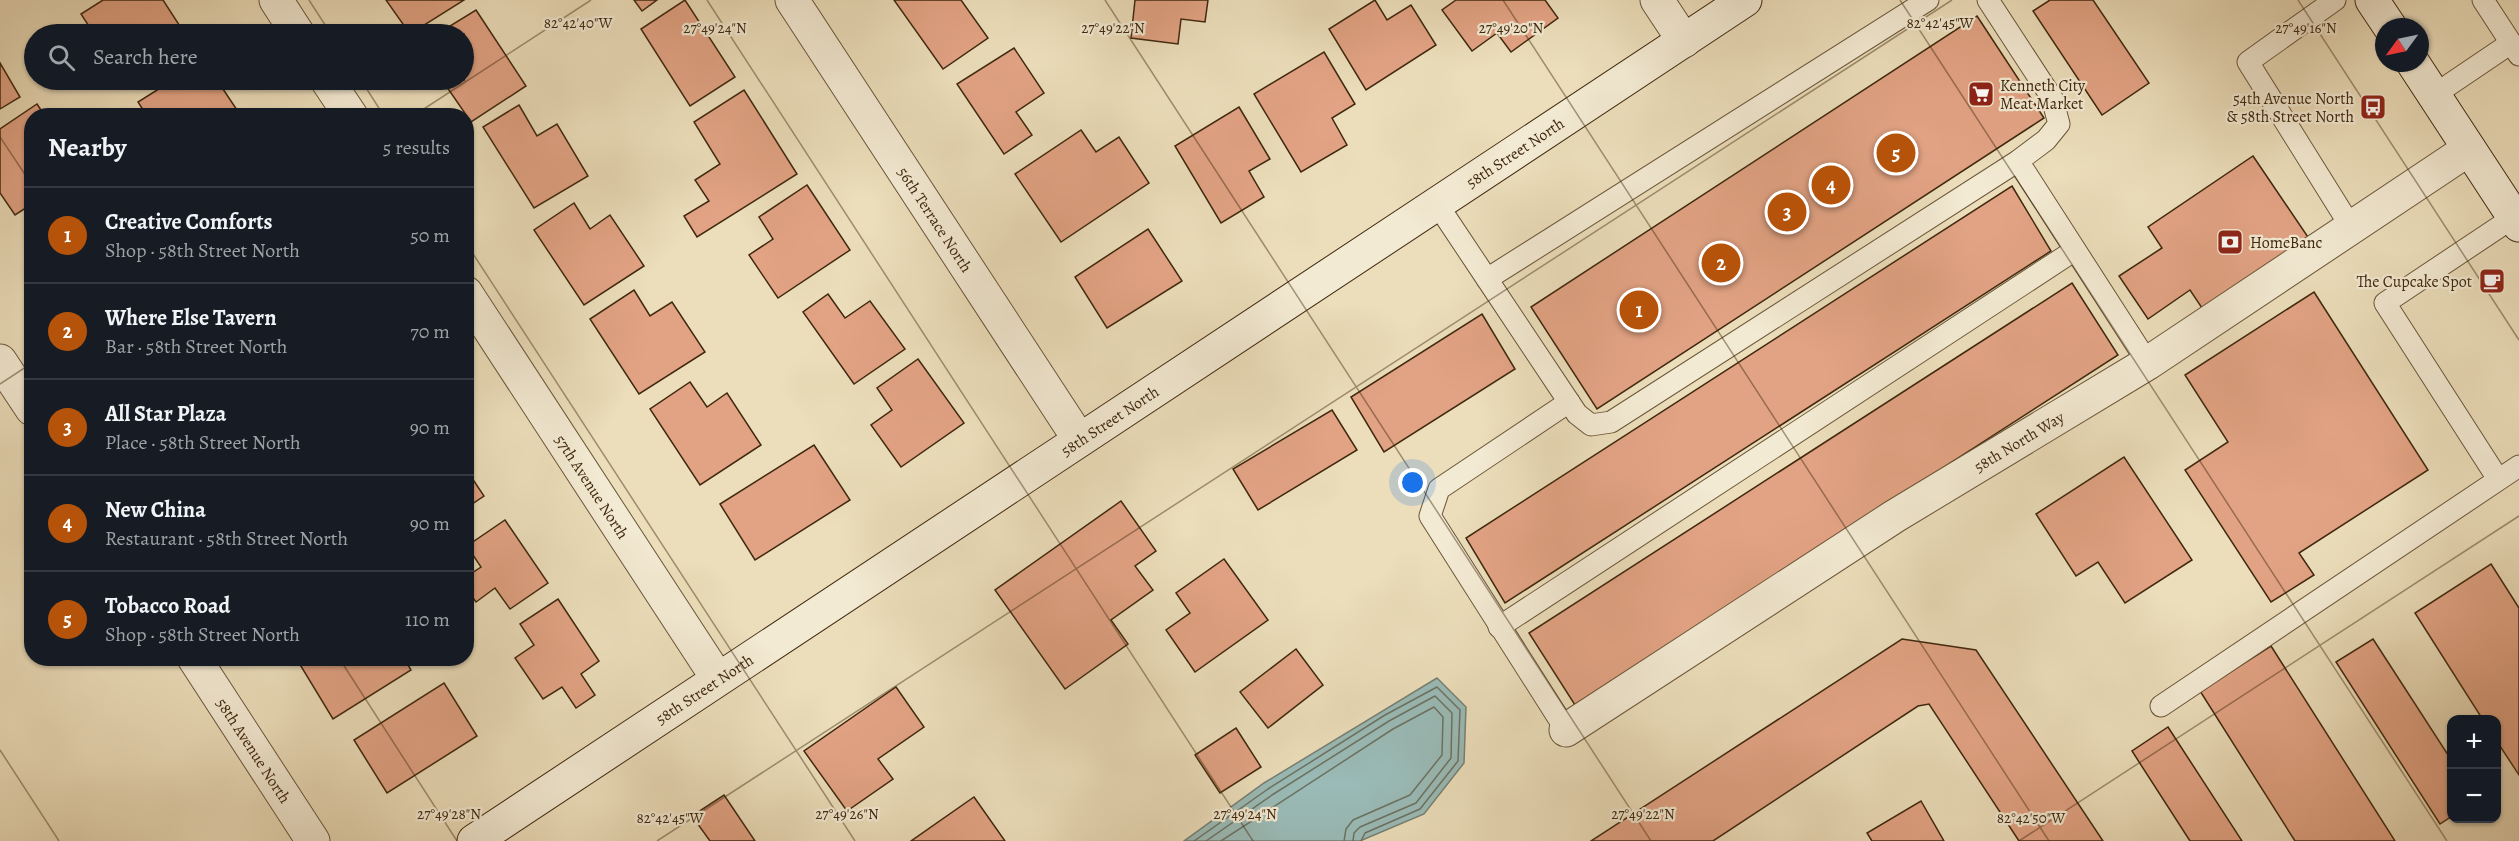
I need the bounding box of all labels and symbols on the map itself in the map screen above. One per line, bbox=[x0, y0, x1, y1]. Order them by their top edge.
text: 82°42'40"W bbox=[544, 13, 612, 33]
text: 82°42'45"W bbox=[1906, 13, 1974, 33]
text: 27°49'24"N bbox=[683, 18, 747, 38]
text: 27°49'22"N bbox=[1081, 18, 1145, 38]
text: 27°49'20"N bbox=[1479, 18, 1544, 38]
text: 27°49'16"N bbox=[2275, 18, 2337, 38]
north arrow bbox=[2375, 18, 2429, 72]
place label: Kenneth City Meat Market bbox=[2000, 75, 2086, 115]
supermarket icon: Kenneth City Meat Market bbox=[1966, 79, 1996, 109]
place label: 54th Avenue North & 58th Street North bbox=[2226, 88, 2354, 128]
bus stop icon: 54th Avenue North & 58th Street North bbox=[2358, 92, 2388, 122]
street label: 58th Street North bbox=[1462, 112, 1569, 194]
pin: 5 bbox=[1876, 130, 1916, 176]
pin: 4 bbox=[1812, 162, 1850, 207]
street label: 56th Terrace North bbox=[892, 163, 977, 277]
pin: 3 bbox=[1768, 190, 1806, 234]
bank icon: HomeBanc bbox=[2215, 227, 2245, 257]
place label: HomeBanc bbox=[2250, 232, 2322, 254]
pin: 2 bbox=[1702, 240, 1740, 286]
cafe icon: The Cupcake Spot bbox=[2477, 266, 2507, 296]
place label: The Cupcake Spot bbox=[2356, 271, 2472, 293]
pin: 1 bbox=[1620, 288, 1658, 332]
street label: 58th Street North bbox=[1057, 381, 1164, 462]
street label: 58th North Way bbox=[1970, 406, 2069, 478]
street label: 57th Avenue North bbox=[549, 430, 634, 544]
your location bbox=[1398, 468, 1427, 497]
street label: 58th Street North bbox=[651, 649, 758, 730]
street label: 58th Avenue North bbox=[211, 694, 296, 808]
text: 27°49'28"N bbox=[417, 804, 481, 824]
text: 27°49'26"N bbox=[815, 804, 879, 824]
text: 27°49'24"N bbox=[1213, 804, 1277, 824]
text: 27°49'22"N bbox=[1611, 804, 1675, 824]
text: 82°42'45"W bbox=[636, 808, 704, 828]
text: 82°42'50"W bbox=[1997, 808, 2065, 828]

